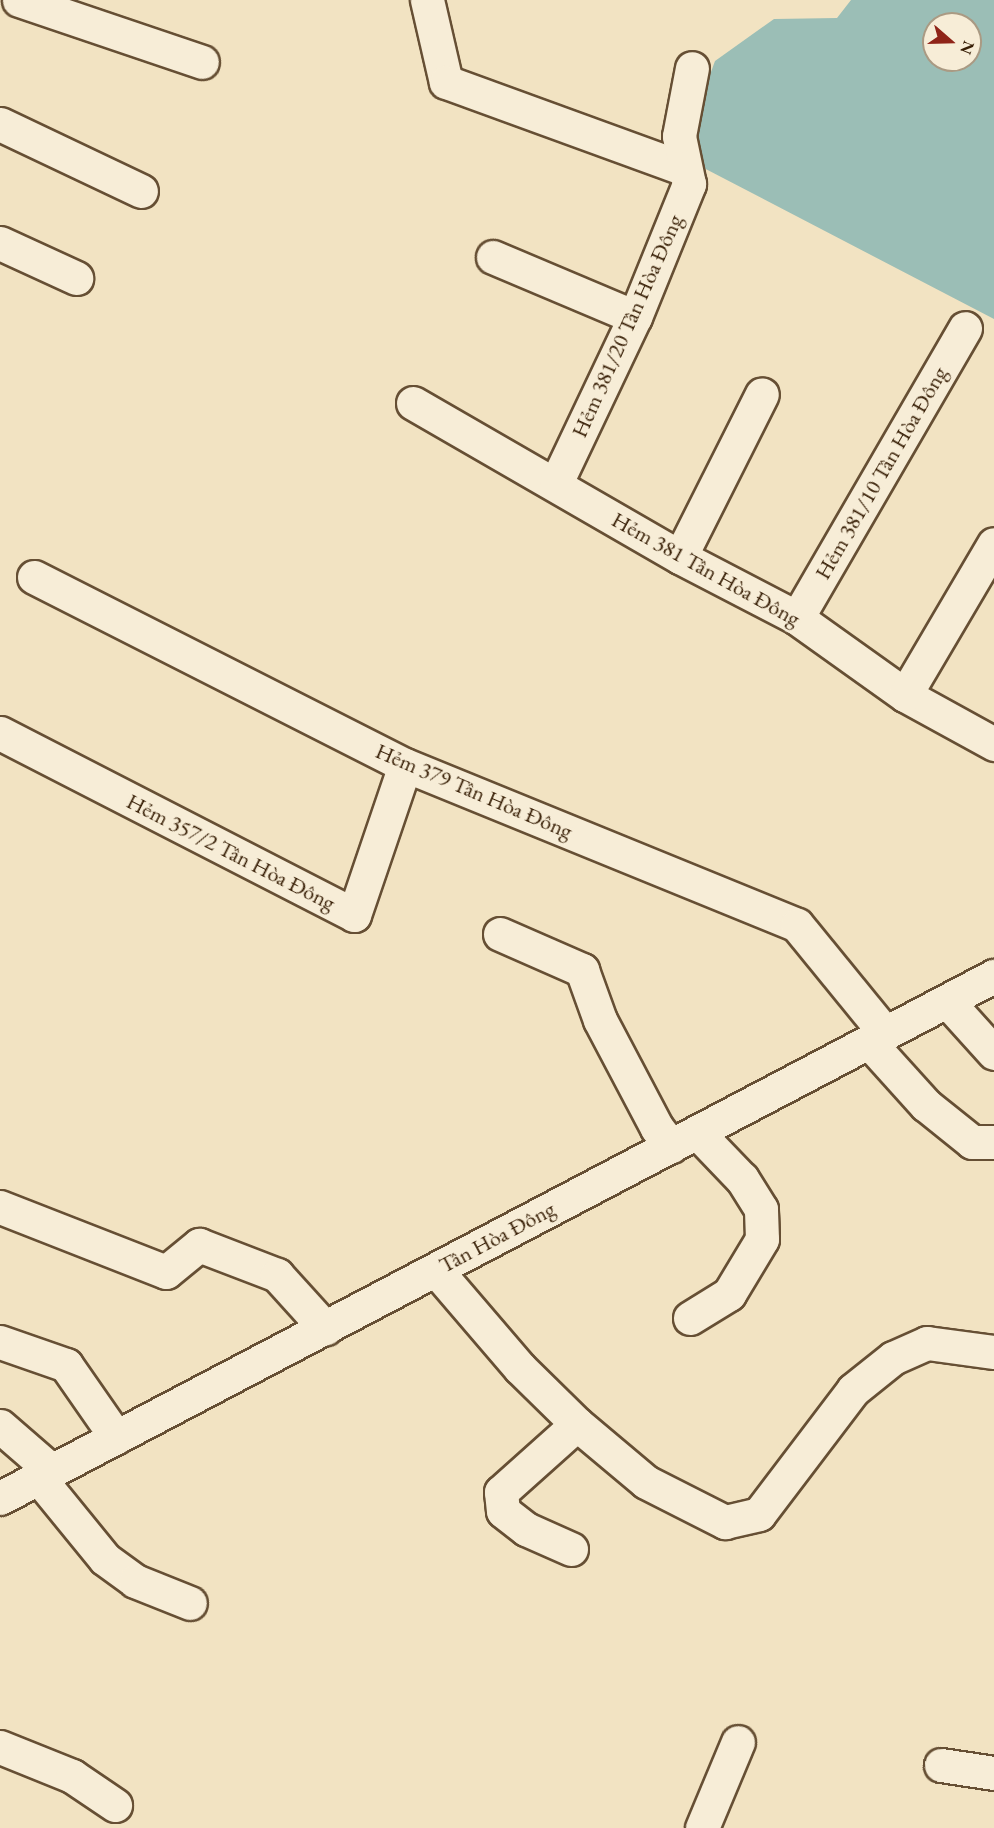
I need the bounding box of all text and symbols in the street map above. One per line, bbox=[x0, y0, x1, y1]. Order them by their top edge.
north arrow bbox=[922, 12, 982, 72]
text: N bbox=[955, 38, 980, 57]
street label: Hẻm 381/20 Tân Hòa Đông bbox=[566, 210, 688, 442]
street label: Hẻm 381/10 Tân Hòa Đông bbox=[809, 362, 953, 584]
street label: Hẻm 381 Tân Hòa Đông bbox=[607, 506, 805, 632]
street label: Hẻm 379 Tân Hòa Đông bbox=[372, 738, 576, 844]
street label: Hẻm 357/2 Tân Hòa Đông bbox=[122, 788, 340, 916]
street label: Tân Hòa Đông bbox=[435, 1195, 559, 1279]

